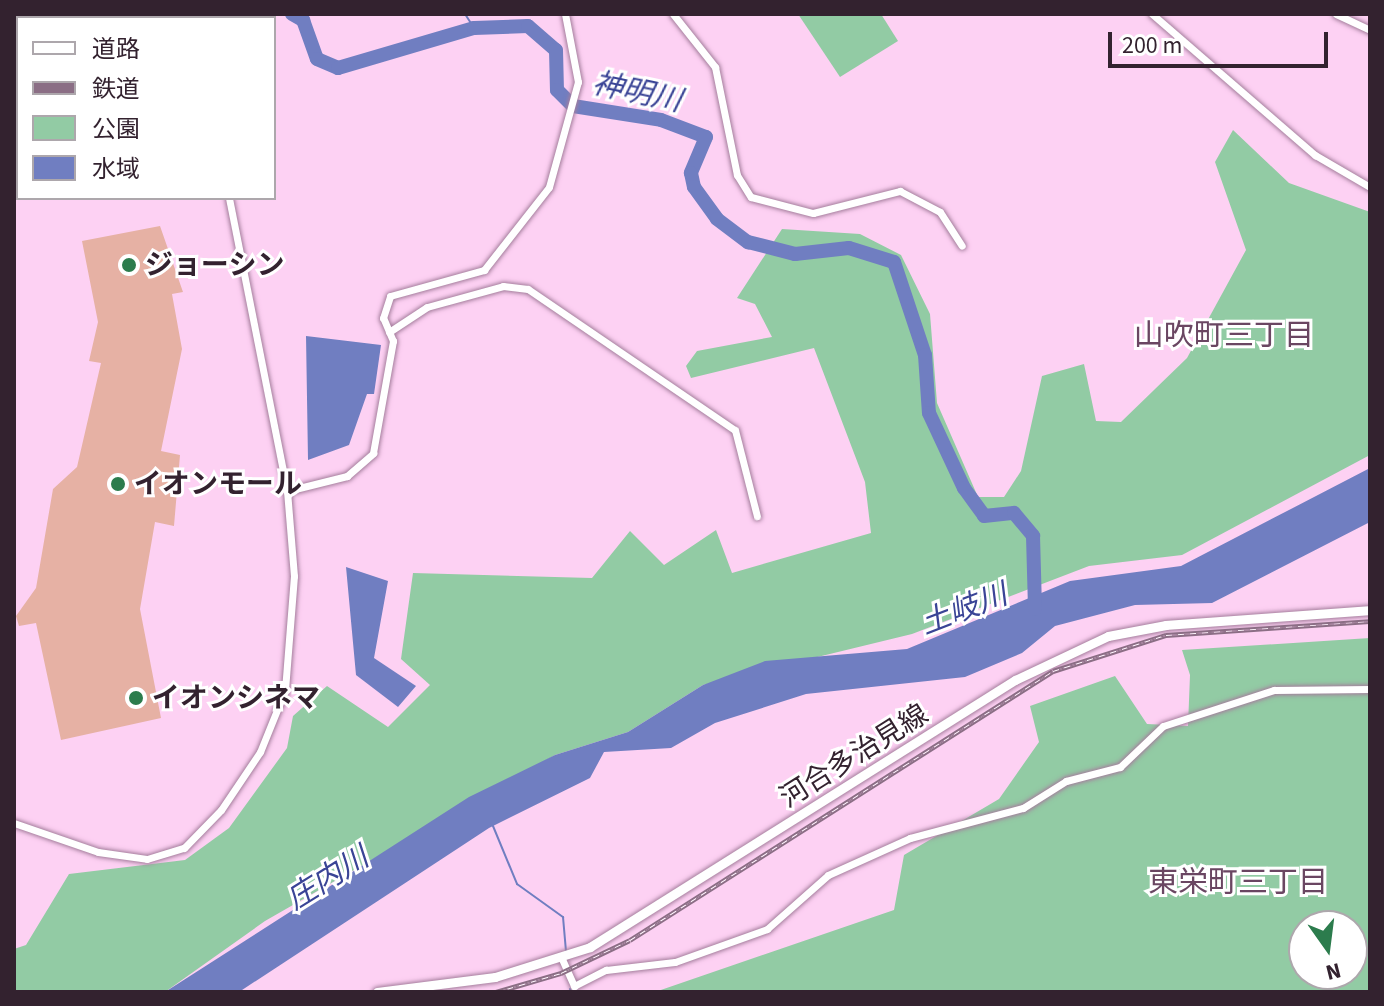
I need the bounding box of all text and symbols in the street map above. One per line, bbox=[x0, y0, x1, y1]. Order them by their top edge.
legend bbox=[16, 16, 276, 200]
scale bar bbox=[1112, 16, 1332, 66]
text: 200 m bbox=[1122, 28, 1182, 63]
text: 道路 bbox=[92, 32, 140, 67]
water label: 神明川 bbox=[589, 66, 685, 120]
text: 鉄道 bbox=[92, 72, 140, 107]
text: 公園 bbox=[92, 112, 140, 147]
text: 水域 bbox=[92, 152, 140, 187]
place label: ジョーシン bbox=[145, 248, 285, 282]
marker: ジョーシン bbox=[120, 256, 138, 274]
district label: 山吹町三丁目 bbox=[1134, 318, 1314, 354]
place label: イオンモール bbox=[134, 467, 302, 501]
marker: イオンモール bbox=[109, 475, 127, 493]
water label: 土岐川 bbox=[916, 577, 1012, 643]
place label: イオンシネマ bbox=[152, 681, 320, 715]
marker: イオンシネマ bbox=[127, 689, 145, 707]
street label: 河合多治見線 bbox=[774, 697, 934, 815]
water label: 庄内川 bbox=[280, 840, 376, 918]
district label: 東栄町三丁目 bbox=[1148, 865, 1328, 901]
north arrow bbox=[1288, 910, 1368, 990]
text: N bbox=[1322, 954, 1344, 989]

